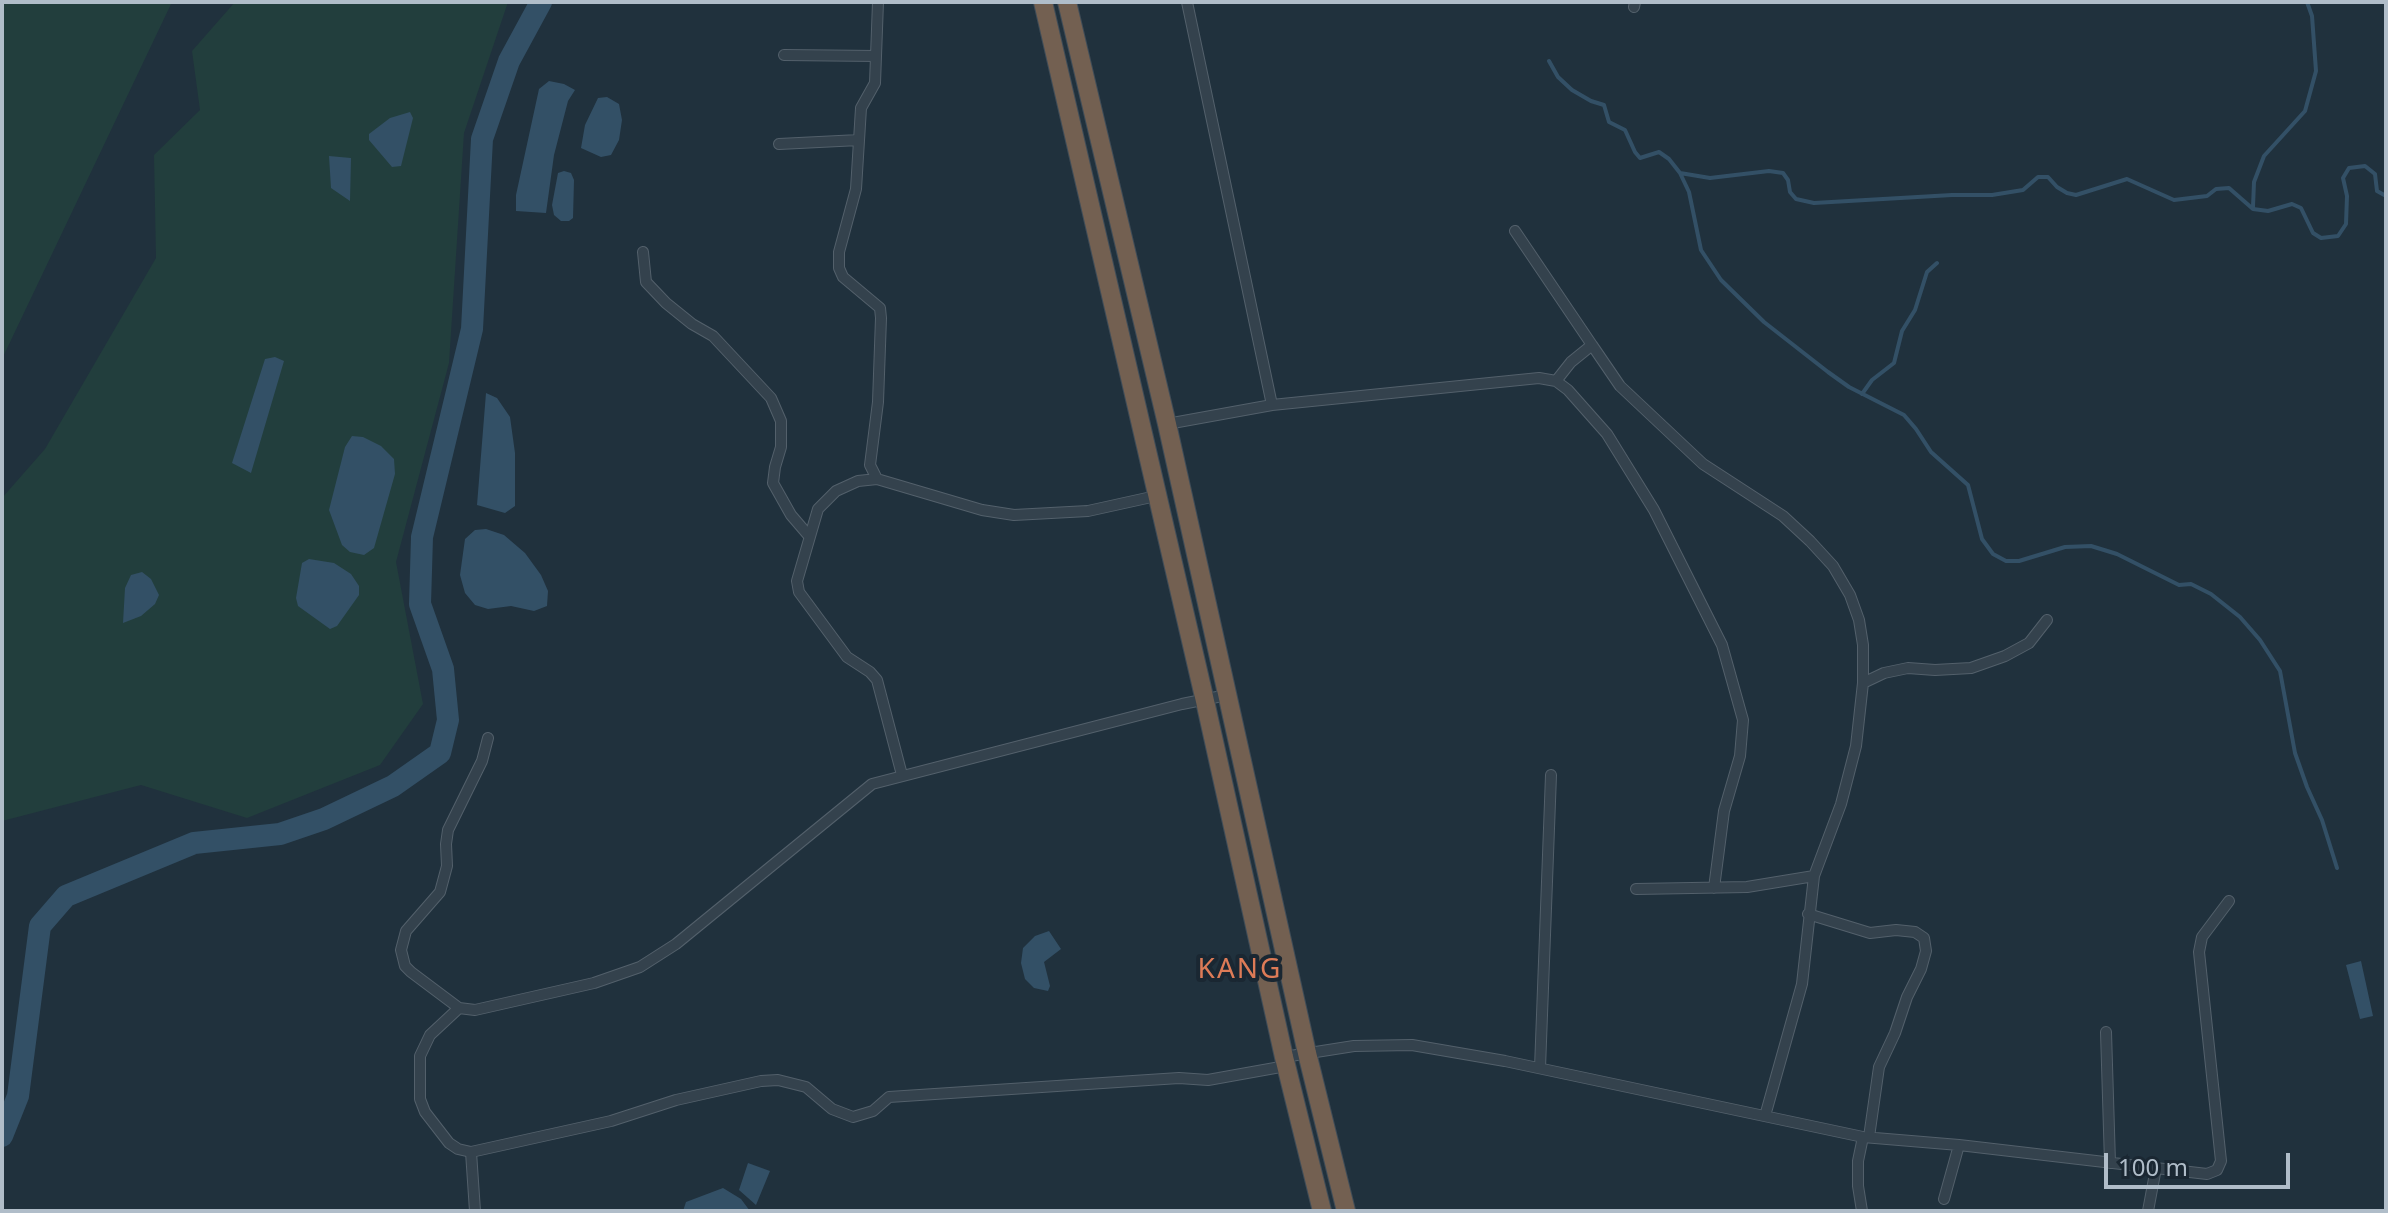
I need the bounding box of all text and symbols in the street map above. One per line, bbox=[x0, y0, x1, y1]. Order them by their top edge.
district label: KANG bbox=[1198, 953, 1282, 987]
scale bar bbox=[2108, 1137, 2294, 1187]
text: 100 m bbox=[2118, 1150, 2188, 1183]

